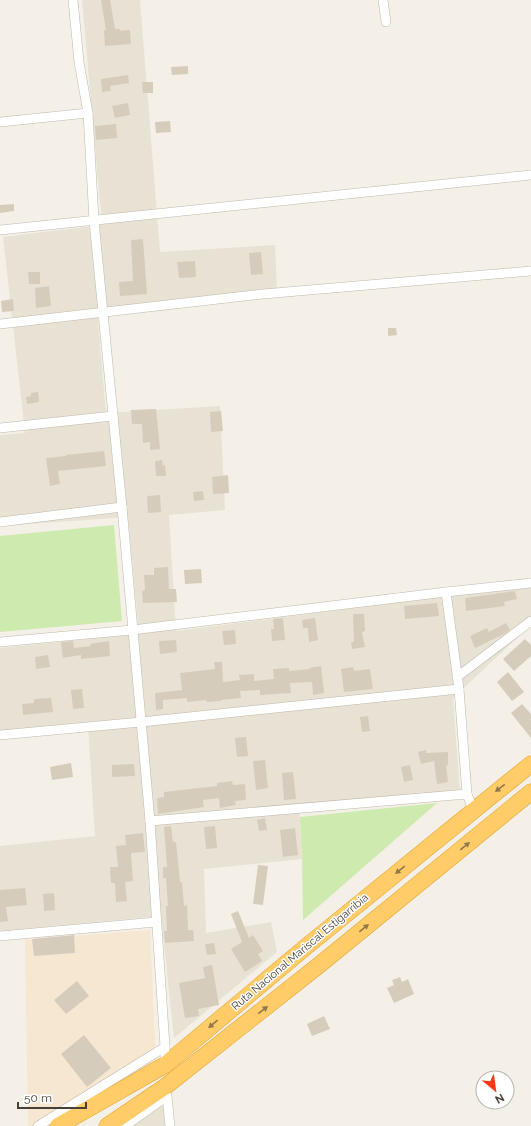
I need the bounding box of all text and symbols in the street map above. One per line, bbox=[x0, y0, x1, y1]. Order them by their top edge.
one-way arrow bbox=[495, 784, 506, 792]
one-way arrow bbox=[460, 842, 470, 851]
one-way arrow bbox=[394, 866, 405, 875]
street label: Ruta Nacional Mariscal Estigarribia bbox=[229, 891, 371, 1013]
one-way arrow bbox=[359, 924, 370, 933]
one-way arrow bbox=[257, 1005, 268, 1014]
one-way arrow bbox=[208, 1020, 218, 1029]
north arrow bbox=[475, 1070, 515, 1110]
scale bar bbox=[18, 1084, 86, 1110]
text: 50 m bbox=[24, 1091, 52, 1105]
text: N bbox=[493, 1091, 506, 1106]

